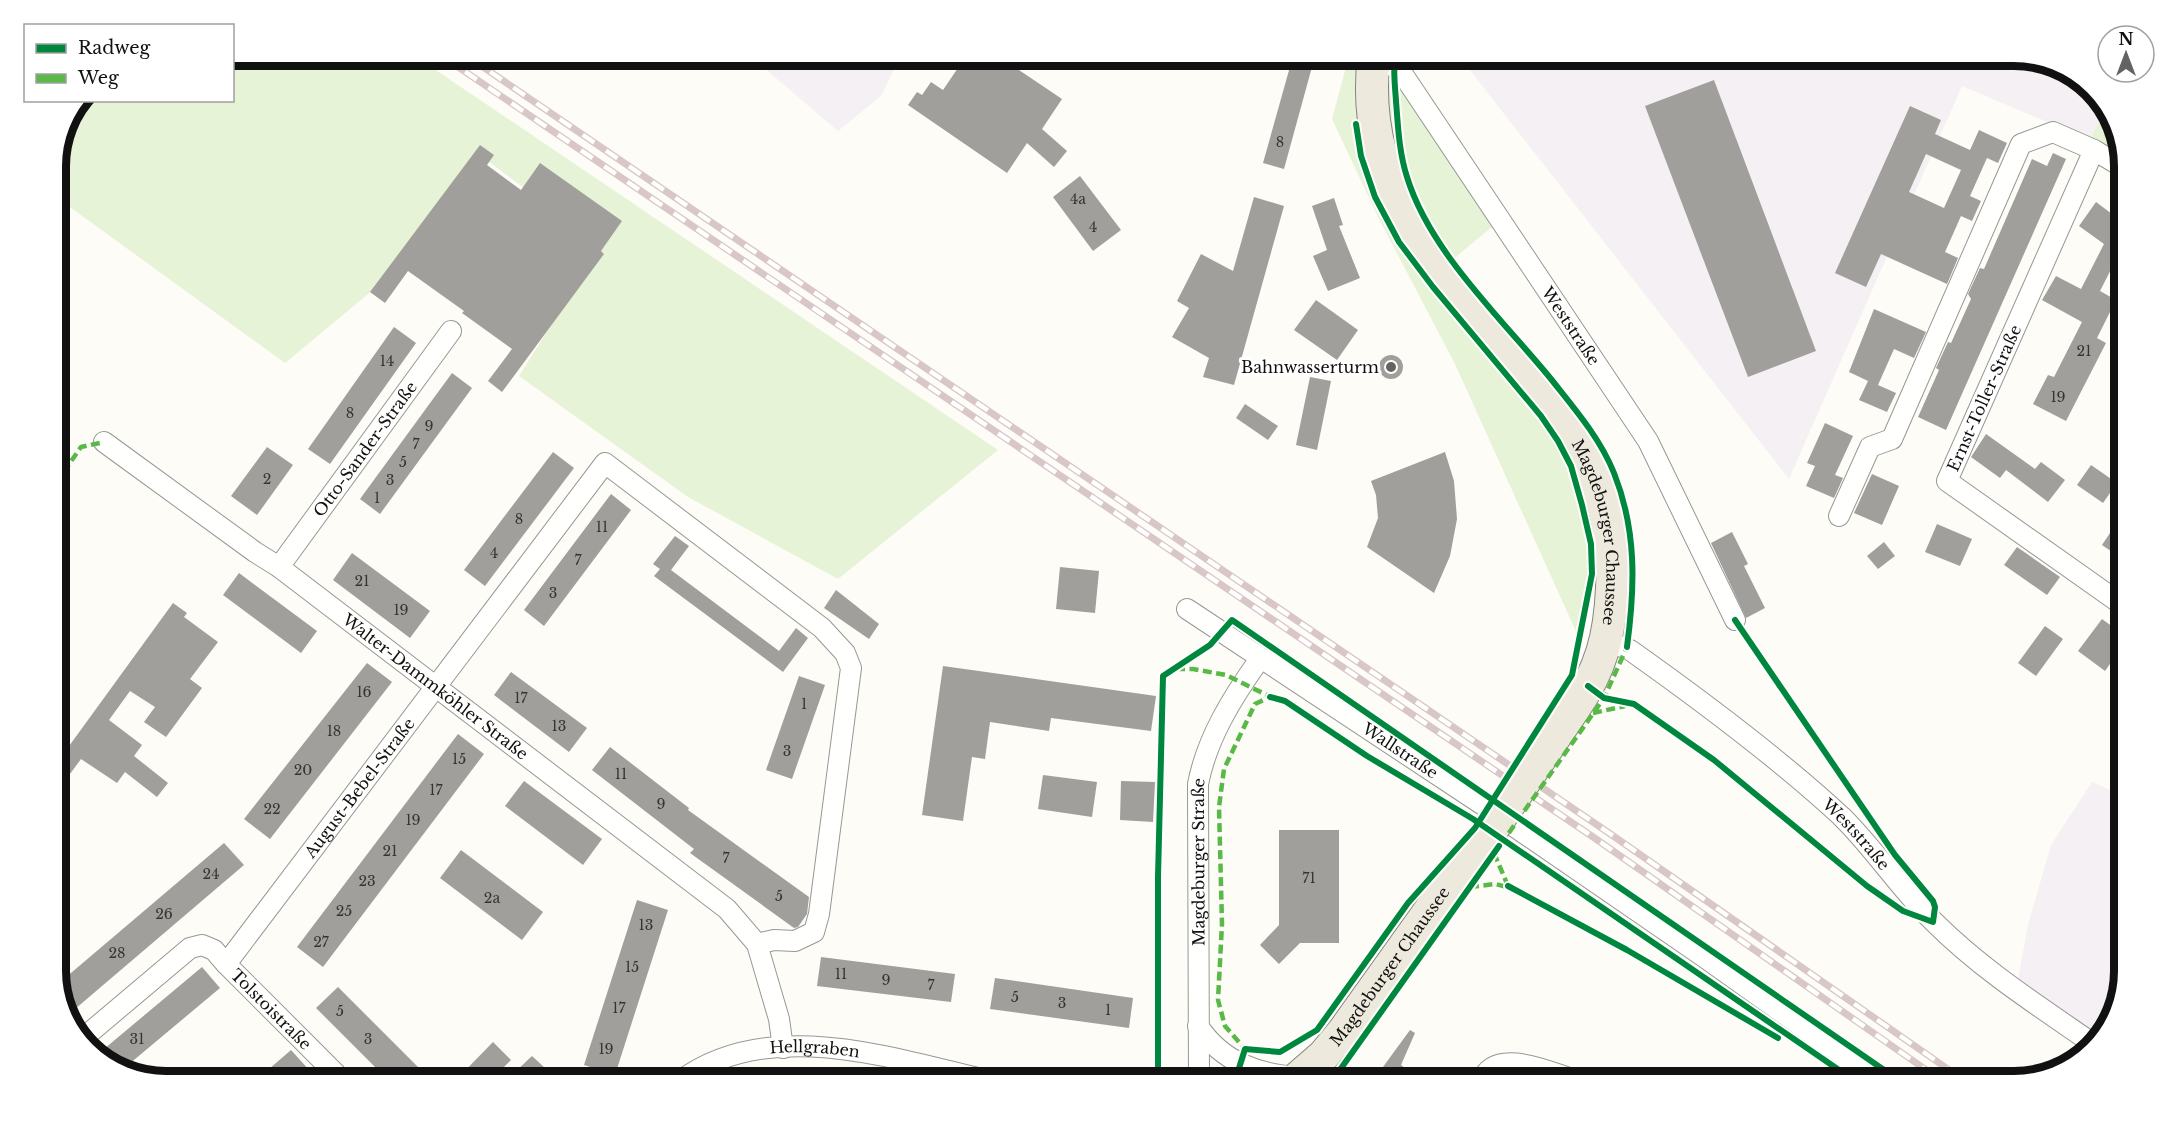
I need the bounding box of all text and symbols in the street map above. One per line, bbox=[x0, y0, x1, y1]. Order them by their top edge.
legend bbox=[24, 24, 234, 102]
north arrow bbox=[2096, 24, 2156, 84]
text: N bbox=[2118, 29, 2134, 49]
text: Radweg bbox=[78, 37, 151, 59]
text: Weg bbox=[77, 67, 119, 89]
house number: 8 bbox=[1276, 133, 1284, 151]
house number: 4a bbox=[1070, 190, 1086, 208]
house number: 4 bbox=[1089, 218, 1097, 236]
street label: Weststraße bbox=[1537, 282, 1604, 369]
street label: Ernst-Toller-Straße bbox=[1943, 322, 2025, 474]
house number: 21 bbox=[2077, 342, 2091, 360]
house number: 14 bbox=[380, 352, 394, 370]
place label: Bahnwasserturm bbox=[1241, 357, 1379, 377]
marker: Bahnwasserturm bbox=[1384, 360, 1398, 374]
street label: Otto-Sander-Straße bbox=[309, 377, 421, 521]
house number: 19 bbox=[2050, 388, 2066, 406]
house number: 8 bbox=[346, 404, 354, 422]
house number: 9 bbox=[424, 417, 434, 435]
house number: 7 bbox=[412, 435, 420, 453]
street label: Magdeburger Chaussee bbox=[1568, 436, 1622, 627]
house number: 5 bbox=[399, 453, 407, 471]
house number: 2 bbox=[263, 470, 271, 488]
house number: 3 bbox=[386, 471, 394, 489]
house number: 1 bbox=[374, 489, 380, 507]
house number: 8 bbox=[515, 510, 523, 528]
house number: 11 bbox=[596, 518, 608, 536]
house number: 4 bbox=[490, 544, 498, 562]
house number: 7 bbox=[574, 551, 582, 569]
house number: 21 bbox=[355, 572, 369, 590]
house number: 3 bbox=[549, 584, 557, 602]
house number: 19 bbox=[393, 601, 409, 619]
street label: Walter-Dammköhler Straße bbox=[338, 609, 532, 764]
house number: 16 bbox=[356, 683, 372, 701]
house number: 17 bbox=[514, 689, 529, 707]
house number: 1 bbox=[801, 695, 807, 713]
street label: August-Bebel-Straße bbox=[299, 714, 419, 863]
house number: 13 bbox=[552, 717, 566, 735]
street label: Wallstraße bbox=[1358, 718, 1442, 783]
house number: 18 bbox=[327, 722, 341, 740]
house number: 3 bbox=[783, 742, 791, 760]
house number: 15 bbox=[452, 750, 466, 768]
house number: 20 bbox=[294, 761, 312, 779]
house number: 11 bbox=[615, 765, 627, 783]
street label: Magdeburger Straße bbox=[1188, 776, 1209, 946]
house number: 17 bbox=[429, 781, 444, 799]
street label: Weststraße bbox=[1818, 794, 1894, 874]
house number: 9 bbox=[656, 795, 666, 813]
house number: 22 bbox=[263, 800, 281, 818]
house number: 19 bbox=[405, 811, 421, 829]
house number: 21 bbox=[383, 842, 397, 860]
house number: 7 bbox=[722, 849, 730, 867]
house number: 24 bbox=[203, 865, 219, 883]
house number: 71 bbox=[1302, 869, 1316, 887]
house number: 23 bbox=[358, 872, 376, 890]
street label: Magdeburger Chaussee bbox=[1326, 883, 1454, 1050]
house number: 5 bbox=[775, 887, 783, 905]
house number: 2a bbox=[484, 889, 500, 907]
house number: 25 bbox=[336, 902, 352, 920]
house number: 26 bbox=[155, 905, 173, 923]
house number: 13 bbox=[639, 916, 653, 934]
house number: 27 bbox=[313, 933, 330, 951]
house number: 28 bbox=[108, 944, 126, 962]
house number: 15 bbox=[625, 958, 639, 976]
street label: Tolstoistraße bbox=[227, 965, 316, 1054]
house number: 11 bbox=[835, 965, 847, 983]
house number: 9 bbox=[881, 971, 891, 989]
house number: 7 bbox=[927, 976, 935, 994]
house number: 5 bbox=[1011, 988, 1019, 1006]
house number: 3 bbox=[1058, 994, 1066, 1012]
house number: 17 bbox=[612, 999, 627, 1017]
house number: 1 bbox=[1105, 1001, 1111, 1019]
house number: 5 bbox=[336, 1002, 344, 1020]
house number: 31 bbox=[130, 1030, 144, 1048]
house number: 3 bbox=[364, 1030, 372, 1048]
street label: Hellgraben bbox=[769, 1036, 861, 1061]
house number: 19 bbox=[598, 1040, 614, 1058]

